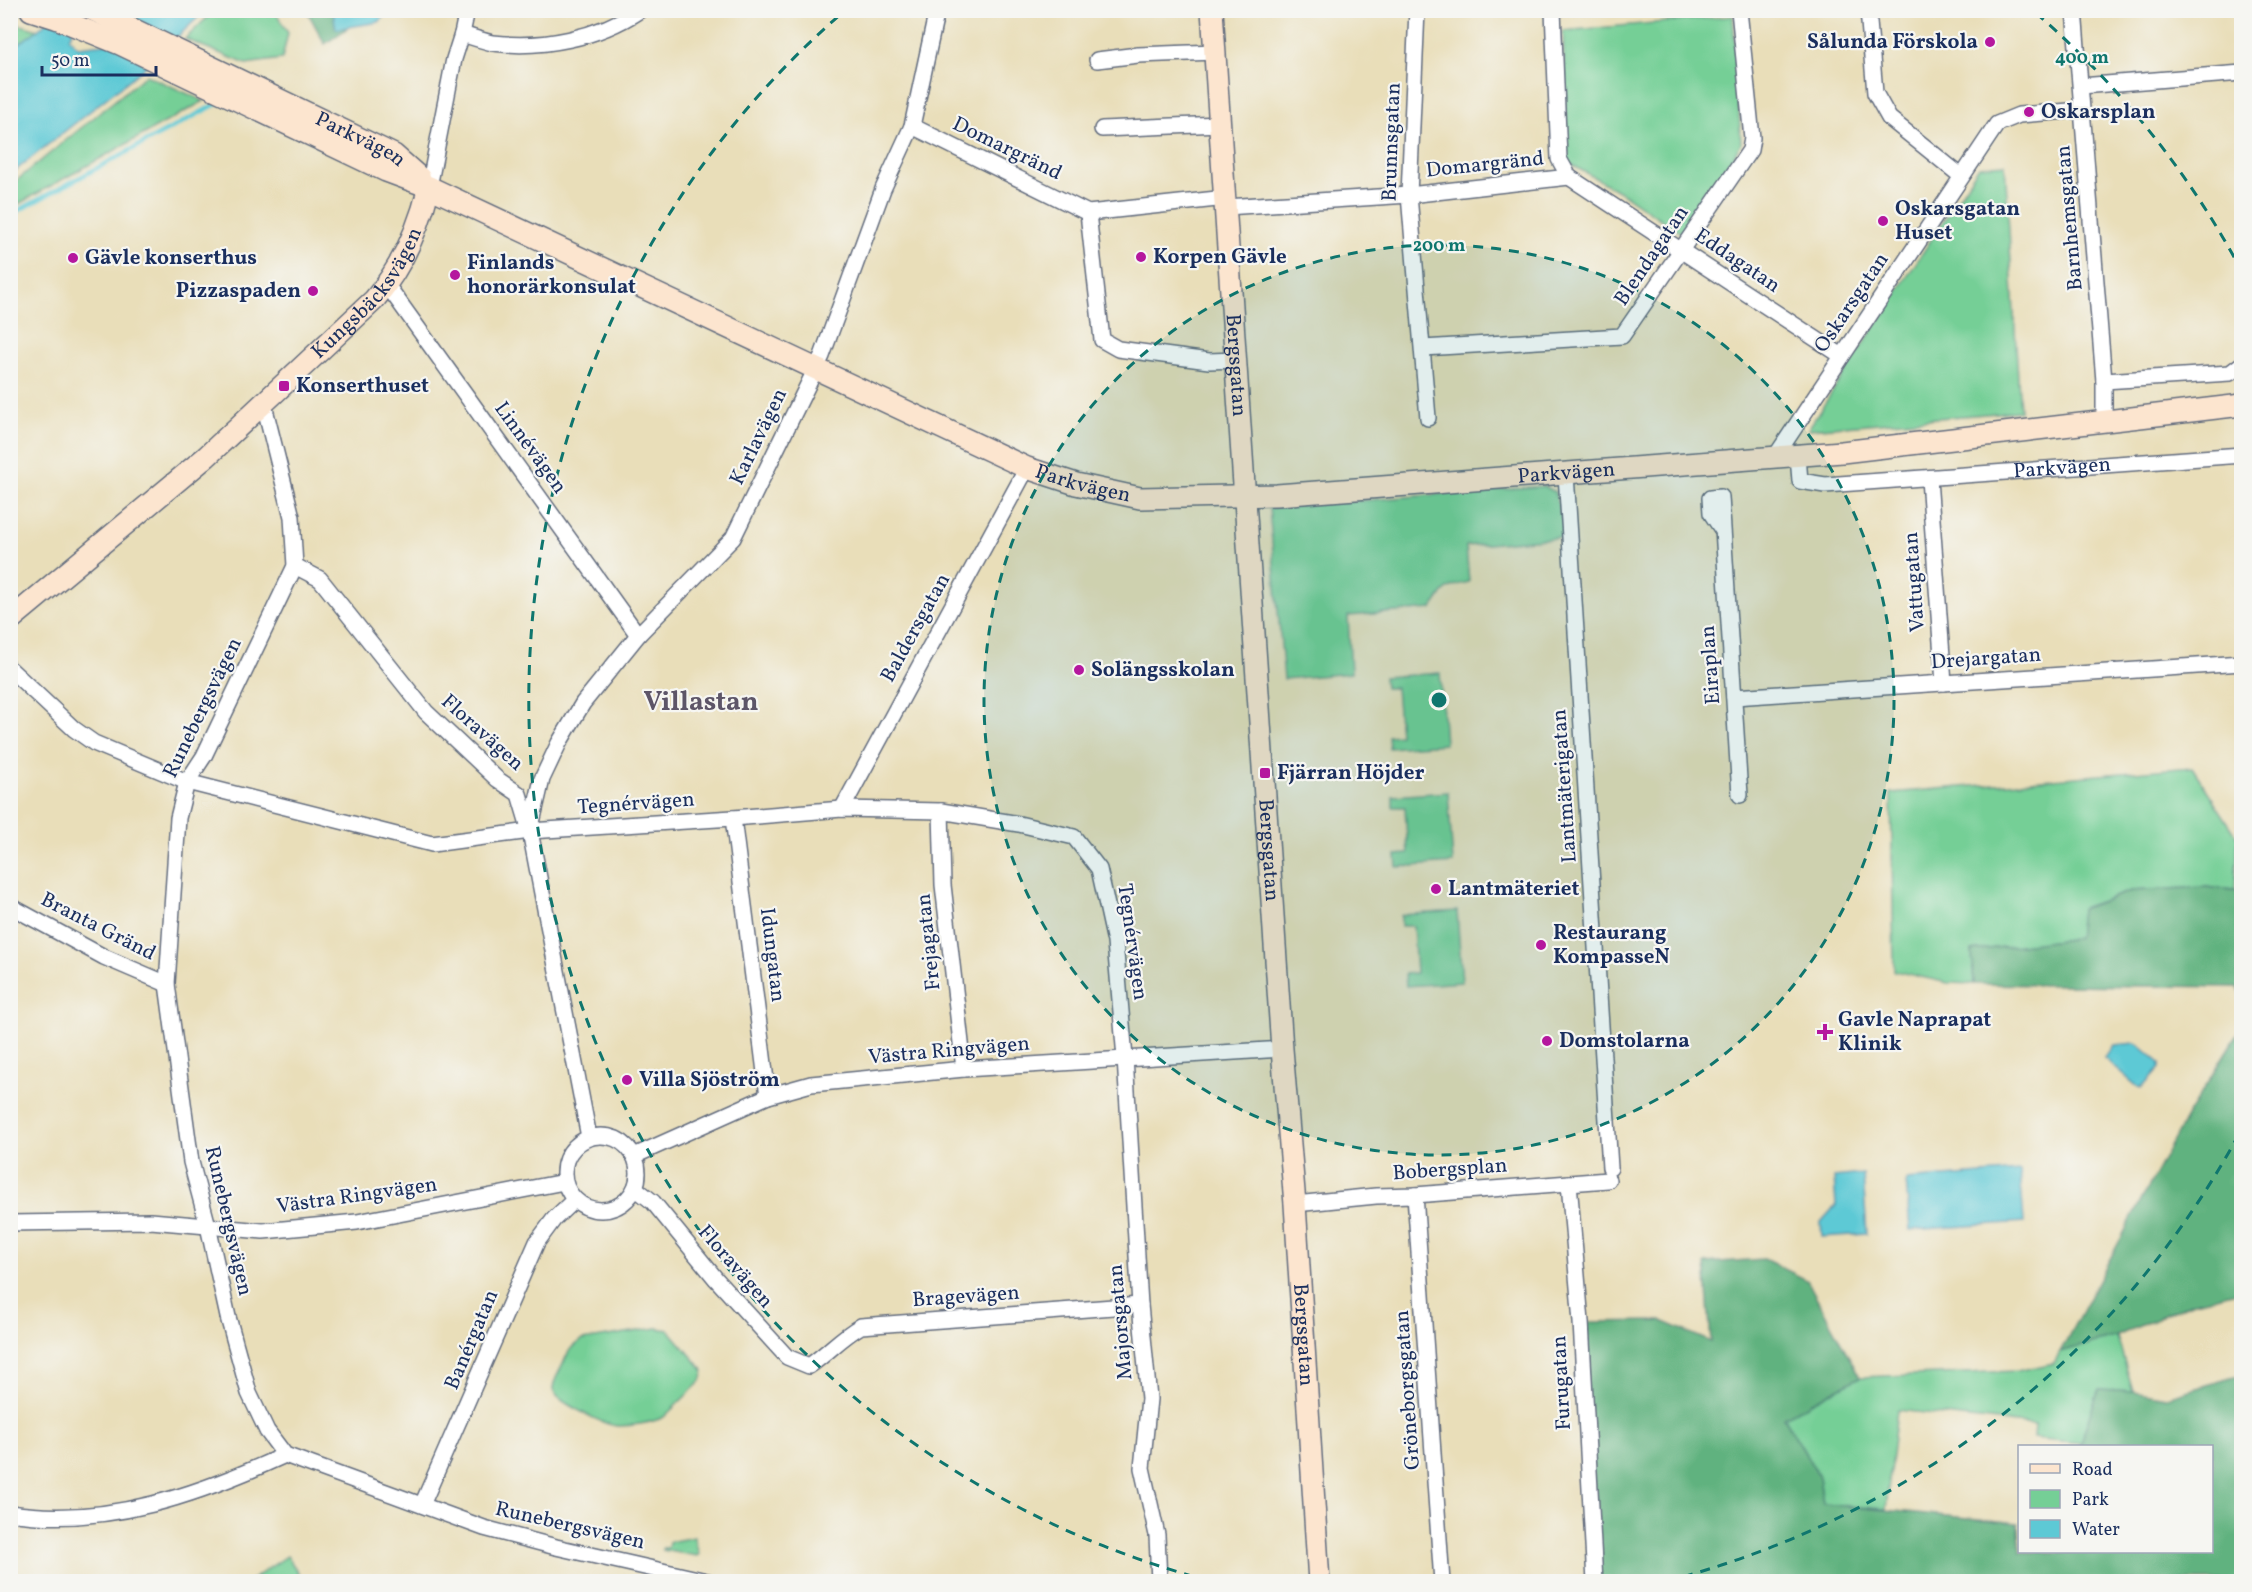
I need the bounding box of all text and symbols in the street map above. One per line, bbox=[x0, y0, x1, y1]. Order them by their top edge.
place label: Sålunda Förskola bbox=[1807, 28, 1978, 57]
marker: Sålunda Förskola bbox=[1983, 35, 1997, 49]
scale bar bbox=[42, 39, 156, 77]
text: 400 m bbox=[2055, 46, 2109, 71]
text: 50 m bbox=[51, 49, 90, 74]
street label: Brunnsgatan bbox=[1375, 82, 1409, 202]
place label: Oskarsplan bbox=[2041, 98, 2156, 127]
street label: Parkvägen bbox=[310, 105, 412, 174]
marker: Oskarsplan bbox=[2022, 105, 2036, 119]
street label: Domargränd bbox=[947, 110, 1067, 188]
street label: Domargränd bbox=[1424, 144, 1546, 186]
street label: Barnhemsgatan bbox=[2049, 144, 2091, 292]
place label: Oskarsgatan Huset bbox=[1895, 195, 2020, 248]
street label: Blendagatan bbox=[1608, 200, 1696, 312]
marker: Oskarsgatan Huset bbox=[1876, 214, 1890, 228]
street label: Eddagatan bbox=[1688, 222, 1786, 300]
street label: Kungsbäcksvägen bbox=[305, 223, 429, 366]
text: 200 m bbox=[1413, 234, 1465, 259]
place label: Korpen Gävle bbox=[1153, 243, 1287, 272]
place label: Gävle konserthus bbox=[85, 244, 257, 273]
street label: Oskarsgatan bbox=[1808, 247, 1896, 359]
place label: Finlands honorärkonsulat bbox=[467, 249, 636, 302]
marker: Korpen Gävle bbox=[1134, 250, 1148, 264]
marker: Gävle konserthus bbox=[66, 251, 80, 265]
marker: Finlands honorärkonsulat bbox=[448, 268, 462, 282]
place label: Pizzaspaden bbox=[176, 277, 301, 306]
marker: Pizzaspaden bbox=[306, 284, 320, 298]
street label: Bergsgatan bbox=[1218, 313, 1254, 417]
place label: Konserthuset bbox=[296, 372, 429, 401]
marker: Konserthuset bbox=[277, 379, 291, 393]
street label: Karlavägen bbox=[723, 384, 795, 490]
street label: Linnévägen bbox=[487, 396, 573, 500]
street label: Parkvägen bbox=[2012, 450, 2112, 486]
street label: Parkvägen bbox=[1517, 455, 1616, 491]
street label: Parkvägen bbox=[1031, 457, 1133, 510]
street label: Vattugatan bbox=[1897, 531, 1933, 633]
street label: Baldersgatan bbox=[874, 568, 958, 688]
street label: Eiraplan bbox=[1694, 624, 1728, 706]
street label: Runebergsvägen bbox=[156, 633, 250, 783]
street label: Drejargatan bbox=[1930, 641, 2042, 677]
place label: Solängsskolan bbox=[1091, 656, 1235, 685]
marker: Solängsskolan bbox=[1072, 663, 1086, 677]
district label: Villastan bbox=[643, 684, 759, 722]
street label: Floravägen bbox=[434, 688, 530, 778]
centre of rings bbox=[1429, 690, 1449, 710]
street label: Lantmäterigatan bbox=[1545, 708, 1585, 864]
place label: Fjärran Höjder bbox=[1277, 759, 1424, 788]
marker: Fjärran Höjder bbox=[1258, 766, 1272, 780]
street label: Tegnérvägen bbox=[576, 785, 696, 823]
street label: Bergsgatan bbox=[1251, 798, 1287, 902]
place label: Lantmäteriet bbox=[1448, 875, 1580, 904]
street label: Tegnérvägen bbox=[1109, 882, 1155, 1002]
marker: Lantmäteriet bbox=[1429, 882, 1443, 896]
street label: Branta Gränd bbox=[35, 886, 161, 968]
street label: Frejagatan bbox=[909, 892, 949, 992]
street label: Idungatan bbox=[752, 906, 792, 1004]
place label: Restaurang KompasseN bbox=[1553, 919, 1670, 972]
marker: Restaurang KompasseN bbox=[1534, 938, 1548, 952]
place label: Gavle Naprapat Klinik bbox=[1838, 1006, 1991, 1059]
marker: Gavle Naprapat Klinik bbox=[1816, 1023, 1834, 1041]
place label: Domstolarna bbox=[1559, 1027, 1690, 1056]
street label: Västra Ringvägen bbox=[867, 1029, 1031, 1073]
marker: Domstolarna bbox=[1540, 1034, 1554, 1048]
place label: Villa Sjöström bbox=[639, 1066, 780, 1095]
marker: Villa Sjöström bbox=[620, 1073, 634, 1087]
street label: Runebergsvägen bbox=[197, 1143, 259, 1299]
street label: Bobergsplan bbox=[1392, 1152, 1508, 1188]
street label: Västra Ringvägen bbox=[275, 1170, 439, 1222]
street label: Floravägen bbox=[690, 1219, 780, 1315]
street label: Majorsgatan bbox=[1101, 1263, 1141, 1381]
street label: Bragevägen bbox=[911, 1279, 1021, 1315]
street label: Bergsgatan bbox=[1286, 1283, 1321, 1387]
street label: Banérgatan bbox=[438, 1286, 506, 1394]
street label: Gröneborgsgatan bbox=[1388, 1309, 1428, 1471]
street label: Furugatan bbox=[1545, 1335, 1579, 1431]
legend bbox=[2018, 1445, 2213, 1553]
text: Road bbox=[2072, 1458, 2113, 1483]
text: Park bbox=[2072, 1488, 2109, 1513]
street label: Runebergsvägen bbox=[492, 1495, 648, 1557]
text: Water bbox=[2072, 1518, 2120, 1543]

